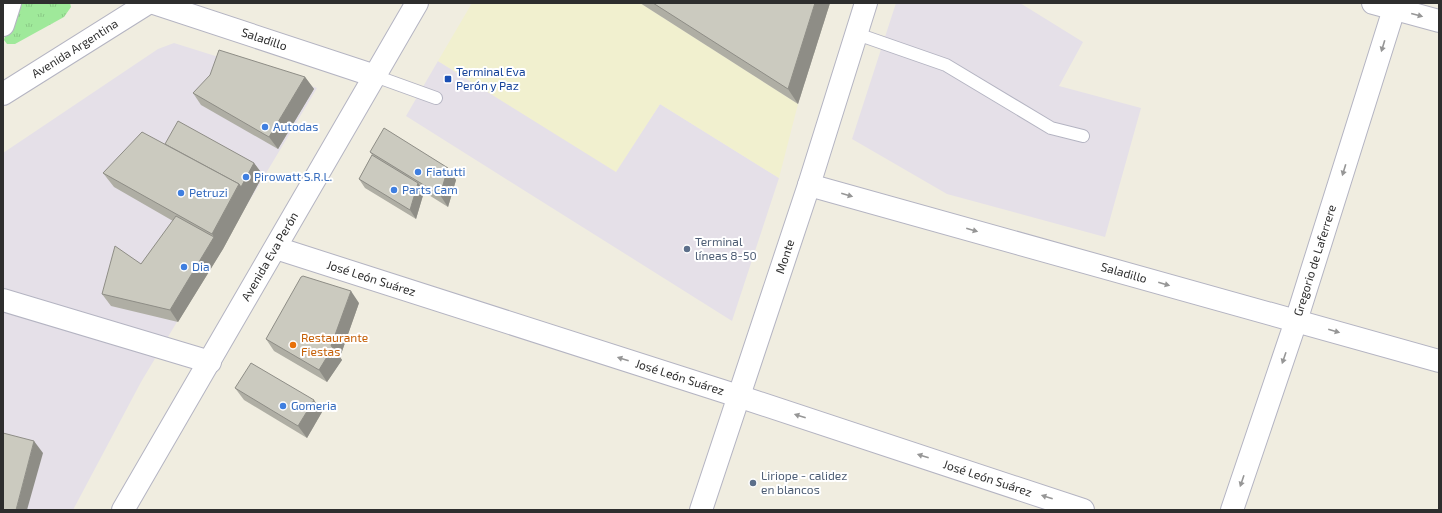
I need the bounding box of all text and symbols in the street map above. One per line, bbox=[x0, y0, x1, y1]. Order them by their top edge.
one-way arrow bbox=[1411, 12, 1423, 18]
street label: Avenida Argentina bbox=[29, 16, 120, 80]
street label: Saladillo bbox=[240, 24, 289, 53]
one-way arrow bbox=[1379, 41, 1385, 53]
place label: Terminal Eva Perón y Paz bbox=[456, 64, 525, 92]
marker: Terminal Eva Perón y Paz bbox=[443, 74, 453, 84]
place label: Autodas bbox=[273, 119, 318, 133]
marker: Autodas bbox=[260, 122, 270, 132]
place label: Fiatutti bbox=[426, 164, 466, 178]
one-way arrow bbox=[1340, 165, 1346, 177]
marker: Fiatutti bbox=[413, 167, 423, 177]
place label: Pirowatt S.R.L. bbox=[254, 169, 332, 183]
marker: Pirowatt S.R.L. bbox=[241, 172, 251, 182]
place label: Parts Cam bbox=[402, 182, 458, 196]
place label: Petruzi bbox=[189, 185, 228, 199]
marker: Parts Cam bbox=[389, 185, 399, 195]
marker: Petruzi bbox=[176, 188, 186, 198]
one-way arrow bbox=[840, 193, 853, 199]
street label: Gregorio de Laferrere bbox=[1290, 203, 1338, 318]
street label: Avenida Eva Perón bbox=[238, 209, 300, 303]
one-way arrow bbox=[965, 228, 978, 234]
place label: Terminal líneas 8-50 bbox=[695, 234, 757, 262]
street label: Monte bbox=[772, 237, 796, 275]
marker: Terminal líneas 8-50 bbox=[682, 244, 692, 254]
street label: José León Suárez bbox=[325, 257, 418, 298]
place label: Dia bbox=[192, 259, 210, 273]
street label: Saladillo bbox=[1100, 259, 1149, 285]
marker: Dia bbox=[179, 262, 189, 272]
one-way arrow bbox=[1159, 281, 1171, 287]
one-way arrow bbox=[1328, 328, 1340, 334]
place label: Restaurante Fiestas bbox=[301, 330, 368, 358]
marker: Restaurante Fiestas bbox=[288, 340, 298, 350]
one-way arrow bbox=[1280, 352, 1286, 364]
one-way arrow bbox=[616, 356, 628, 362]
street label: José León Suárez bbox=[634, 356, 726, 397]
place label: Gomeria bbox=[291, 398, 337, 412]
marker: Gomeria bbox=[278, 401, 288, 411]
one-way arrow bbox=[793, 413, 805, 419]
one-way arrow bbox=[917, 453, 929, 459]
street label: José León Suárez bbox=[942, 456, 1034, 499]
place label: Liriope - calidez en blancos bbox=[761, 468, 847, 496]
one-way arrow bbox=[1239, 475, 1245, 487]
marker: Liriope - calidez en blancos bbox=[748, 478, 758, 488]
one-way arrow bbox=[1040, 494, 1052, 500]

